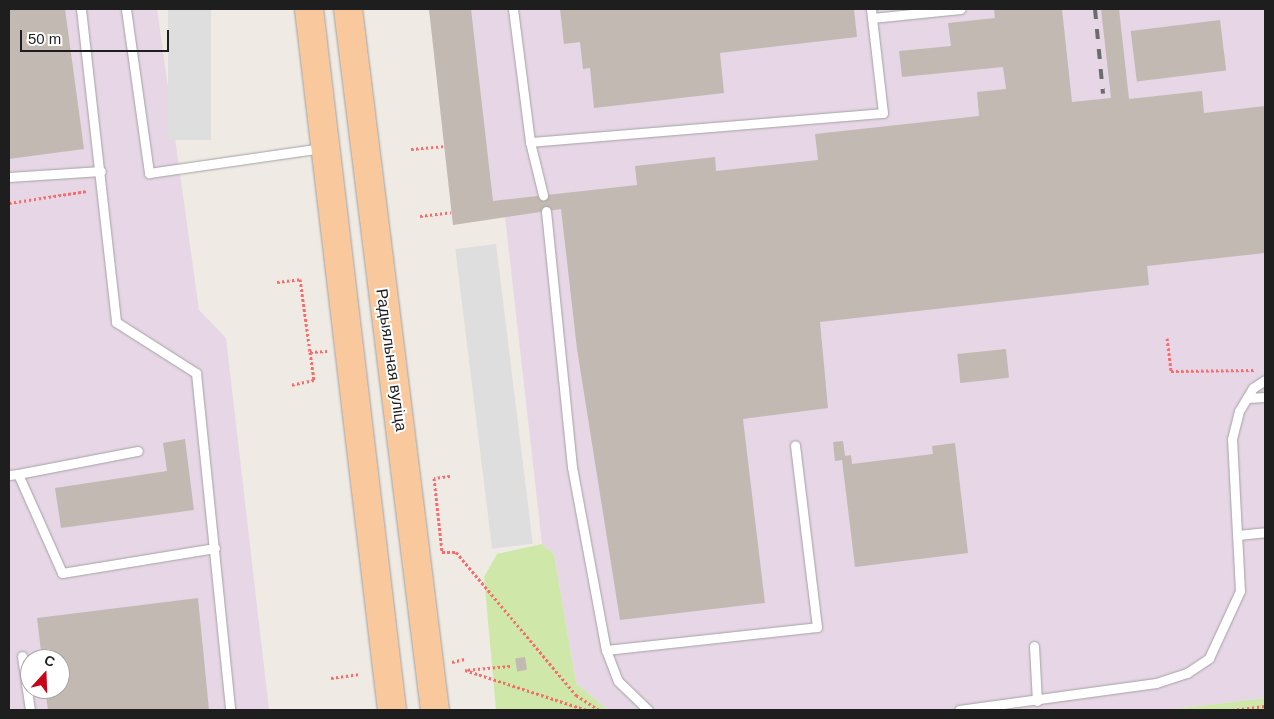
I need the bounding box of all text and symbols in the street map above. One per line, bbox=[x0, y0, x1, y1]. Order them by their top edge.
scale bar bbox=[22, 20, 171, 52]
text: 50 m bbox=[28, 30, 61, 47]
street label: Радыяльная вуліца bbox=[371, 287, 411, 433]
north arrow bbox=[20, 649, 70, 699]
text: С bbox=[42, 652, 57, 670]

